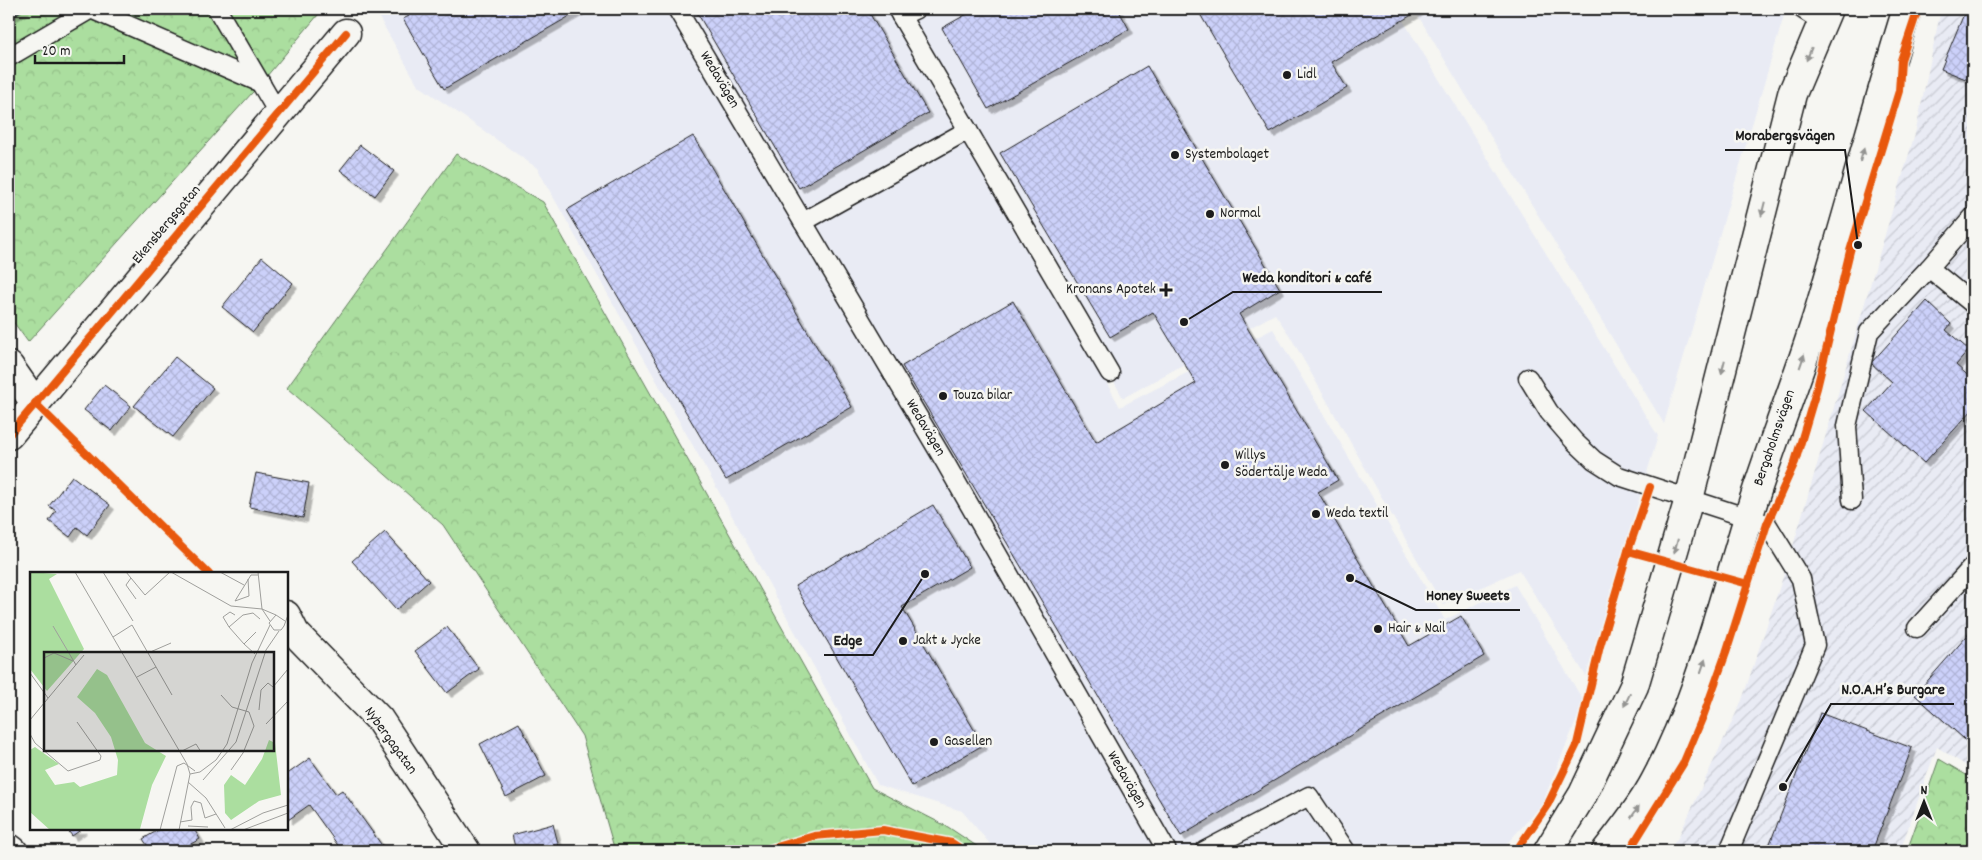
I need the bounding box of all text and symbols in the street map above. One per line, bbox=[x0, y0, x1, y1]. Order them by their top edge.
scale bar bbox=[35, 32, 124, 64]
text: 20 m bbox=[42, 41, 70, 63]
street label: Wedavägen bbox=[693, 47, 745, 113]
one-way arrow bbox=[1805, 47, 1813, 62]
place label: Lidl bbox=[1297, 64, 1317, 86]
marker: Lidl bbox=[1281, 69, 1293, 81]
callout: Morabergsvägen bbox=[1725, 119, 1845, 150]
text: Morabergsvägen bbox=[1735, 125, 1835, 148]
place label: Systembolaget bbox=[1185, 144, 1269, 166]
one-way arrow bbox=[1859, 147, 1867, 162]
marker: Systembolaget bbox=[1169, 149, 1181, 161]
street label: Ekensbergsgatan bbox=[127, 181, 207, 269]
one-way arrow bbox=[1759, 202, 1767, 217]
place label: Normal bbox=[1220, 203, 1261, 225]
marker: Normal bbox=[1204, 208, 1216, 220]
callout: Weda konditori & café bbox=[1233, 261, 1382, 292]
text: Weda konditori & café bbox=[1242, 267, 1372, 290]
place label: Kronans Apotek bbox=[1066, 279, 1156, 301]
marker: Kronans Apotek bbox=[1160, 284, 1172, 296]
one-way arrow bbox=[1798, 353, 1806, 368]
one-way arrow bbox=[1718, 359, 1726, 374]
place label: Touza bilar bbox=[953, 385, 1013, 407]
street label: Bergaholmsvägen bbox=[1748, 387, 1802, 489]
marker: Touza bilar bbox=[937, 390, 949, 402]
street label: Wedavägen bbox=[899, 395, 951, 461]
place label: Willys Södertälje Weda bbox=[1235, 445, 1328, 484]
marker: Willys Södertälje Weda bbox=[1219, 459, 1231, 471]
place label: Weda textil bbox=[1326, 503, 1389, 525]
marker: Weda textil bbox=[1310, 508, 1322, 520]
one-way arrow bbox=[1672, 538, 1680, 553]
inset map bbox=[30, 572, 288, 830]
callout: Honey Sweets bbox=[1416, 579, 1520, 610]
text: Honey Sweets bbox=[1426, 585, 1510, 608]
place label: Hair & Nail bbox=[1388, 618, 1446, 640]
marker: Hair & Nail bbox=[1372, 623, 1384, 635]
callout: Edge bbox=[824, 624, 873, 655]
text: Edge bbox=[834, 630, 862, 653]
place label: Jakt & Jycke bbox=[913, 630, 981, 652]
marker: Jakt & Jycke bbox=[897, 635, 909, 647]
one-way arrow bbox=[1700, 658, 1707, 673]
callout: N.O.A.H’s Burgare bbox=[1831, 673, 1954, 704]
text: N.O.A.H’s Burgare bbox=[1841, 679, 1945, 702]
one-way arrow bbox=[1623, 693, 1631, 707]
street label: Nybergagatan bbox=[358, 703, 422, 779]
place label: Gasellen bbox=[944, 731, 992, 753]
marker: Gasellen bbox=[928, 736, 940, 748]
street label: Wedavägen bbox=[1101, 747, 1151, 813]
north arrow bbox=[1900, 778, 1950, 828]
text: N bbox=[1921, 781, 1928, 801]
one-way arrow bbox=[1630, 806, 1640, 819]

